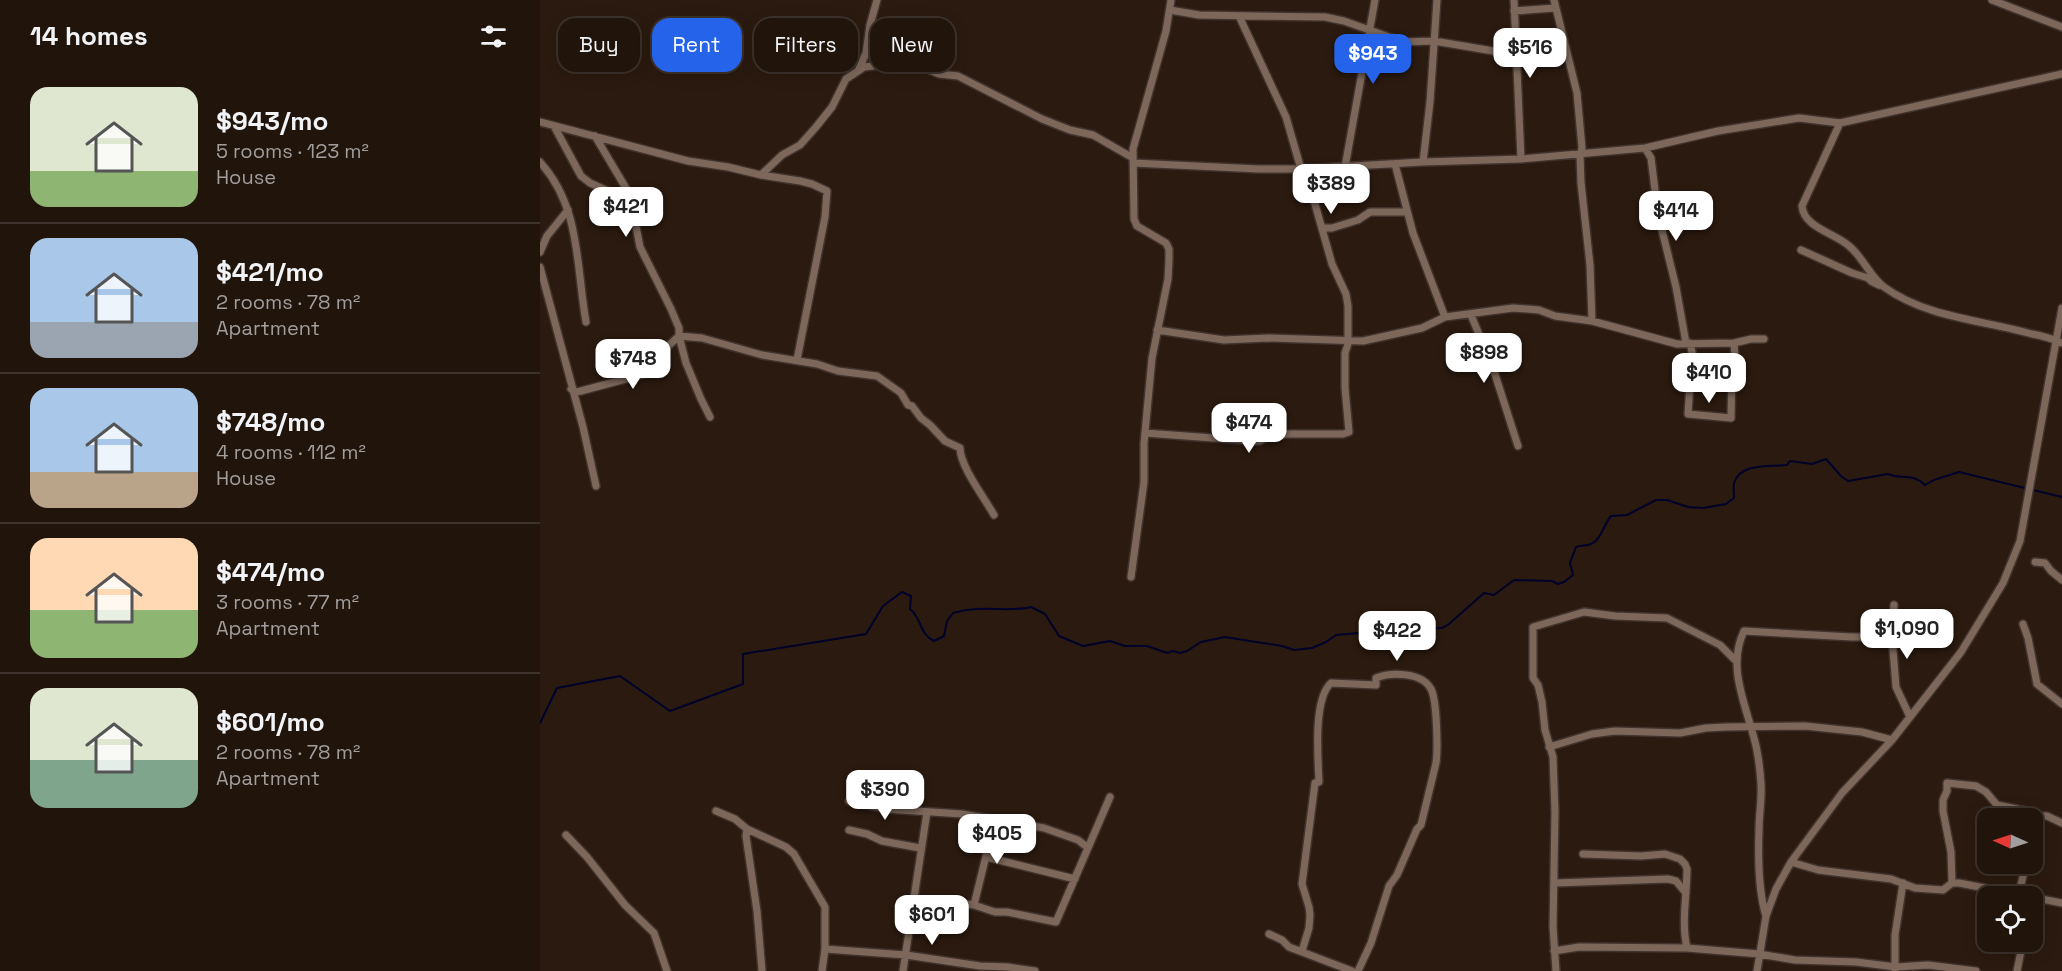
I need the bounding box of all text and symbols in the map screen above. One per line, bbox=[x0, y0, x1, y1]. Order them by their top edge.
chip: Buy bbox=[558, 18, 640, 72]
chip: Rent bbox=[652, 18, 742, 72]
chip: Filters bbox=[754, 18, 858, 72]
chip: New bbox=[870, 18, 955, 72]
text: 14 homes bbox=[30, 19, 148, 53]
icon: filters bbox=[477, 20, 510, 53]
pin: $516 bbox=[1494, 28, 1566, 79]
pin: $943 bbox=[1337, 34, 1409, 85]
text: $516 bbox=[1507, 34, 1553, 60]
text: $943 bbox=[1348, 40, 1398, 66]
text: $943/mo bbox=[216, 104, 328, 138]
icon: home bbox=[78, 111, 150, 183]
text: 5 rooms · 123 m² bbox=[216, 138, 369, 164]
text: House bbox=[216, 164, 276, 190]
pin: $389 bbox=[1295, 164, 1367, 215]
text: $389 bbox=[1307, 170, 1355, 196]
pin: $421 bbox=[590, 187, 662, 238]
pin: $414 bbox=[1640, 191, 1712, 242]
text: $421 bbox=[603, 193, 649, 219]
text: $414 bbox=[1653, 197, 1699, 223]
text: $421/mo bbox=[216, 255, 324, 289]
icon: home bbox=[78, 262, 150, 334]
text: 2 rooms · 78 m² bbox=[216, 289, 360, 315]
text: Apartment bbox=[216, 315, 320, 341]
pin: $898 bbox=[1448, 333, 1520, 384]
pin: $748 bbox=[597, 339, 669, 390]
text: $898 bbox=[1460, 339, 1508, 365]
text: $748 bbox=[610, 345, 657, 371]
pin: $410 bbox=[1673, 353, 1745, 404]
text: $410 bbox=[1686, 359, 1732, 385]
pin: $474 bbox=[1213, 403, 1285, 454]
text: $748/mo bbox=[216, 405, 325, 439]
text: $474 bbox=[1226, 409, 1272, 435]
icon: home bbox=[78, 412, 150, 484]
text: 4 rooms · 112 m² bbox=[216, 439, 366, 465]
text: House bbox=[216, 465, 276, 491]
text: $474/mo bbox=[216, 555, 325, 589]
icon: home bbox=[78, 562, 150, 634]
text: 3 rooms · 77 m² bbox=[216, 589, 359, 615]
pin: $1,090 bbox=[1858, 609, 1956, 660]
pin: $422 bbox=[1361, 611, 1433, 662]
text: Apartment bbox=[216, 615, 320, 641]
text: $1,090 bbox=[1874, 615, 1940, 641]
text: $422 bbox=[1373, 617, 1421, 643]
text: $601/mo bbox=[216, 705, 325, 739]
icon: home bbox=[78, 712, 150, 784]
text: 2 rooms · 78 m² bbox=[216, 739, 360, 765]
text: Apartment bbox=[216, 765, 320, 791]
pin: $390 bbox=[849, 770, 921, 821]
text: $390 bbox=[860, 776, 910, 802]
north arrow bbox=[1977, 808, 2043, 874]
map controls bbox=[1977, 808, 2043, 952]
pin: $405 bbox=[961, 814, 1033, 865]
text: $405 bbox=[972, 820, 1022, 846]
button: locate bbox=[1977, 886, 2043, 952]
pin: $601 bbox=[896, 895, 968, 946]
text: $601 bbox=[909, 901, 955, 927]

